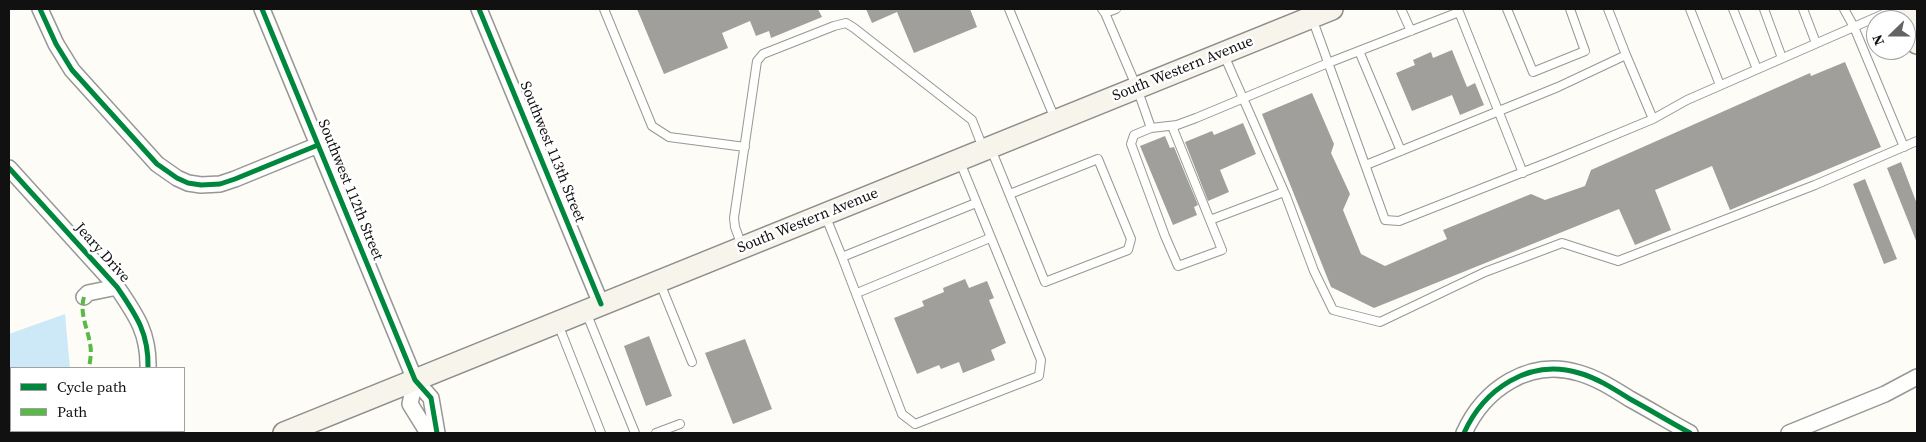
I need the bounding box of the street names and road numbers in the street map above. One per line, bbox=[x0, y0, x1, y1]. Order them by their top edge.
street label: South Western Avenue bbox=[1110, 33, 1256, 105]
street label: Southwest 113th Street bbox=[516, 79, 588, 225]
street label: Southwest 112th Street bbox=[314, 117, 386, 263]
street label: South Western Avenue bbox=[735, 185, 881, 257]
street label: Jeary Drive bbox=[70, 219, 134, 287]

